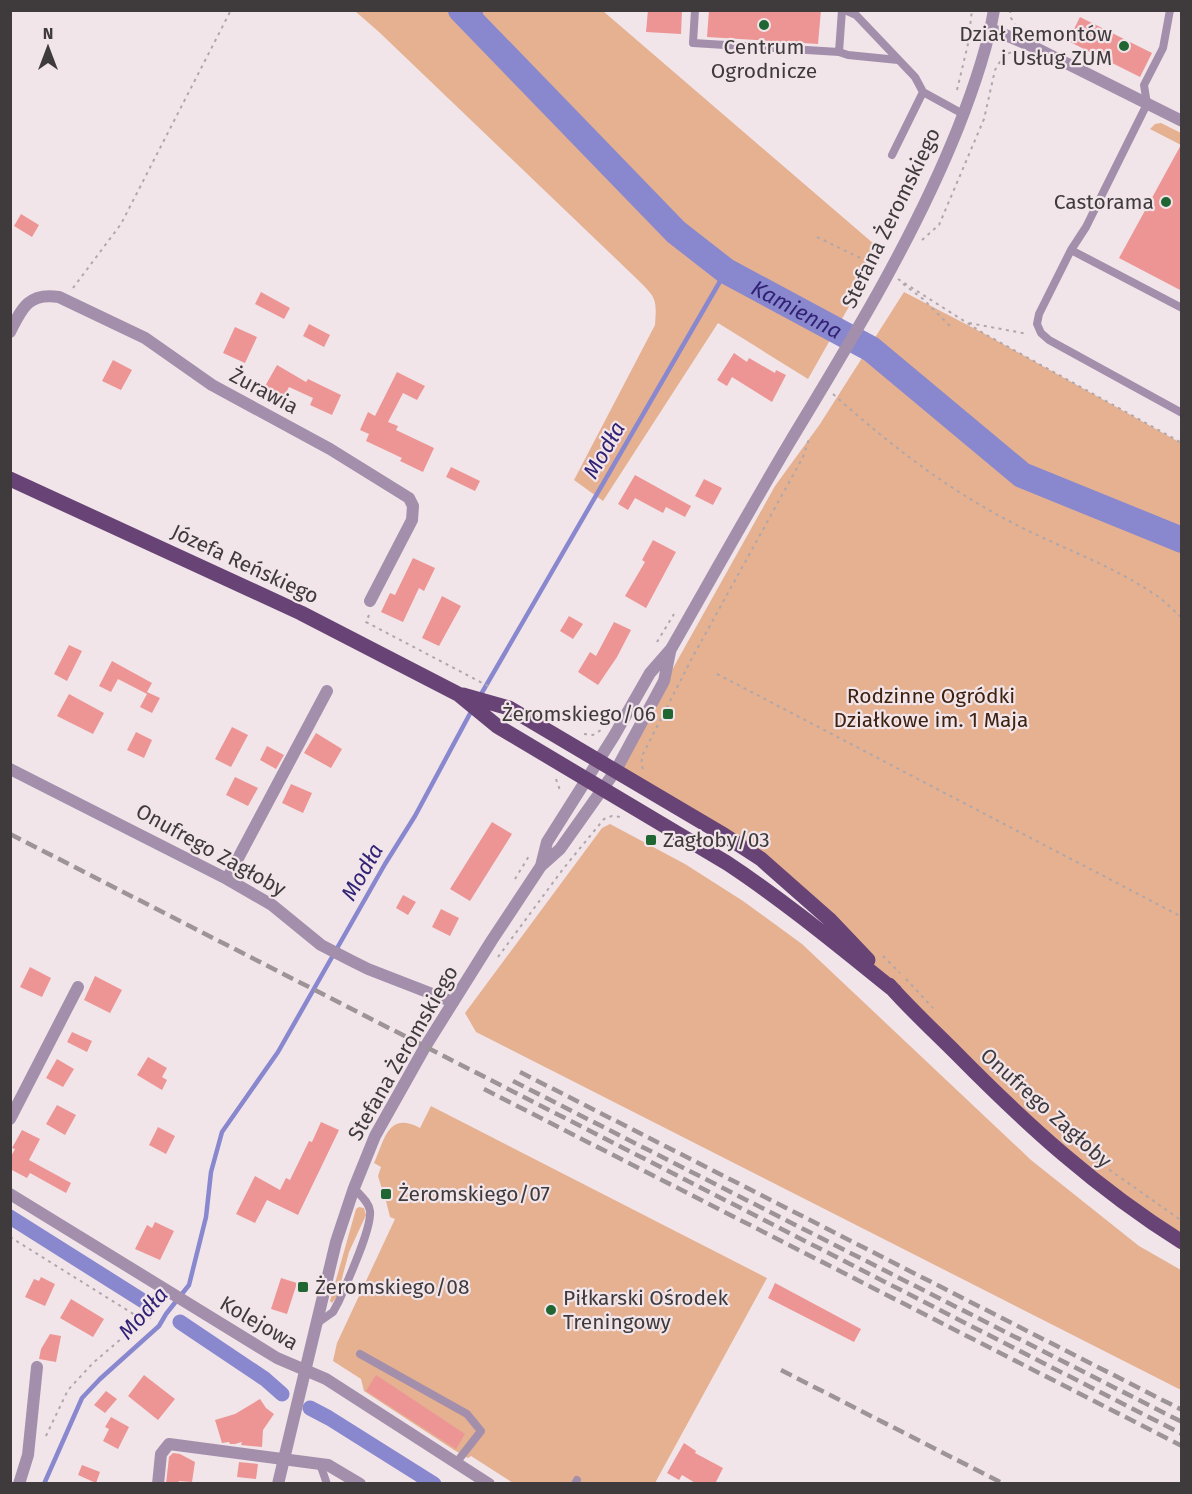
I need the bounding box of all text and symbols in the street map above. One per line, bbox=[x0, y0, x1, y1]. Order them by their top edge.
north arrow bbox=[18, 18, 78, 78]
marker: Centrum Ogrodnicze bbox=[757, 18, 771, 32]
place label: Dział Remontów i Usług ZUM bbox=[959, 21, 1112, 71]
text: N bbox=[43, 24, 53, 43]
place label: Centrum Ogrodnicze bbox=[711, 34, 817, 84]
marker: Dział Remontów i Usług ZUM bbox=[1117, 39, 1131, 53]
street label: Stefana Żeromskiego bbox=[836, 123, 946, 313]
place label: Castorama bbox=[1054, 189, 1154, 215]
marker: Castorama bbox=[1159, 195, 1173, 209]
water label: Kamienna bbox=[747, 274, 847, 345]
street label: Żurawia bbox=[225, 362, 303, 420]
water label: Modła bbox=[577, 417, 631, 483]
street label: Józefa Reńskiego bbox=[167, 519, 323, 609]
park label: Rodzinne Ogródki Działkowe im. 1 Maja bbox=[833, 683, 1029, 733]
place label: Żeromskiego/06 bbox=[502, 701, 656, 727]
marker: Żeromskiego/06 bbox=[661, 707, 675, 721]
street label: Onufrego Zagłoby bbox=[131, 798, 291, 902]
place label: Zagłoby/03 bbox=[663, 827, 770, 853]
marker: Zagłoby/03 bbox=[644, 833, 658, 847]
water label: Modła bbox=[335, 839, 389, 905]
street label: Stefana Żeromskiego bbox=[342, 961, 464, 1145]
street label: Onufrego Zagłoby bbox=[975, 1042, 1117, 1174]
place label: Żeromskiego/07 bbox=[398, 1181, 550, 1207]
marker: Żeromskiego/07 bbox=[379, 1187, 393, 1201]
place label: Żeromskiego/08 bbox=[315, 1274, 469, 1300]
marker: Żeromskiego/08 bbox=[296, 1280, 310, 1294]
water label: Modła bbox=[112, 1281, 174, 1345]
place label: Piłkarski Ośrodek Treningowy bbox=[563, 1285, 728, 1335]
street label: Kolejowa bbox=[215, 1290, 303, 1356]
marker: Piłkarski Ośrodek Treningowy bbox=[544, 1303, 558, 1317]

